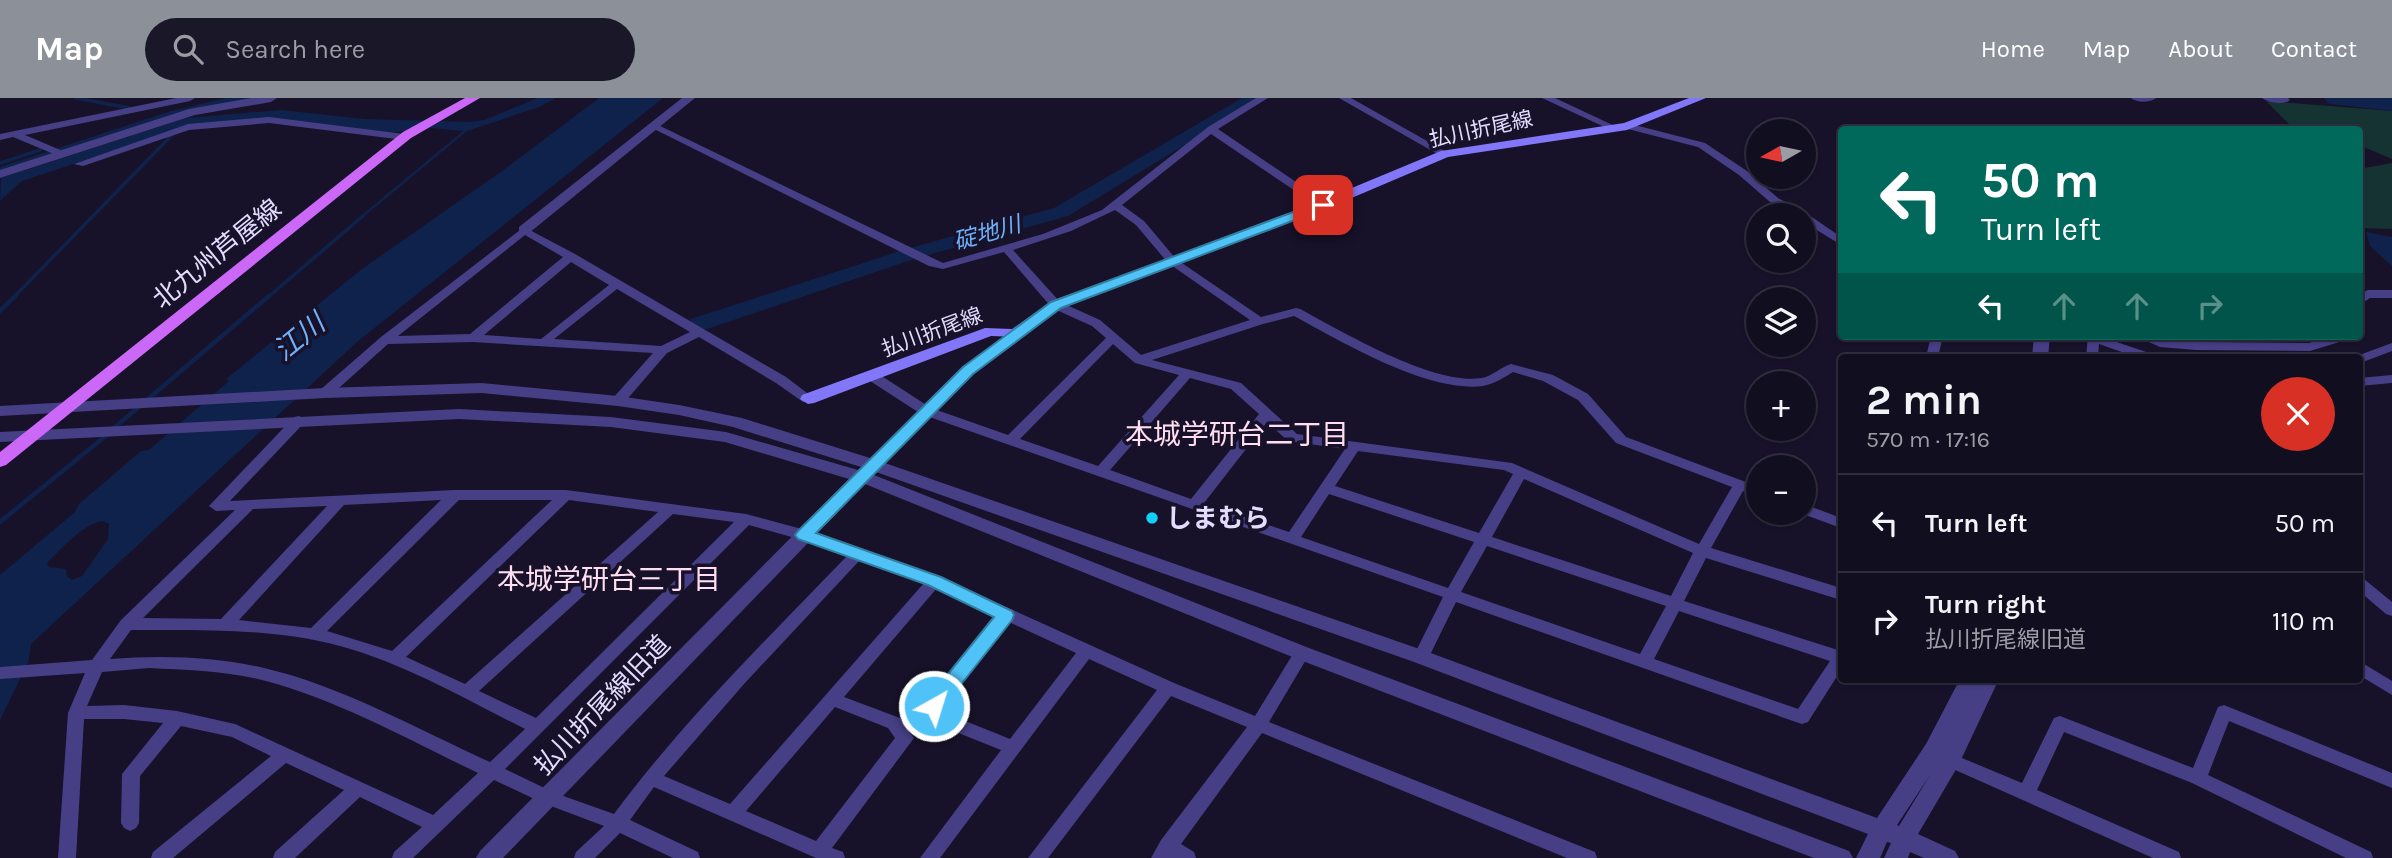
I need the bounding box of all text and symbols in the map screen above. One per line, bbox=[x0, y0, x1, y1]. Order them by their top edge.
search box bbox=[145, 18, 635, 81]
text: Map bbox=[35, 30, 103, 68]
icon: search bbox=[169, 30, 207, 68]
text: Search here bbox=[225, 34, 365, 65]
text: Home bbox=[1981, 35, 2045, 63]
text: Map bbox=[2083, 35, 2130, 63]
text: About bbox=[2168, 35, 2233, 63]
text: Contact bbox=[2271, 35, 2357, 63]
street label: 払川折尾線 bbox=[1427, 106, 1535, 152]
north arrow bbox=[1746, 119, 1816, 189]
map controls bbox=[1746, 119, 1816, 525]
text: 50 m bbox=[1981, 152, 2099, 209]
icon: left bbox=[1866, 154, 1957, 245]
pin bbox=[1293, 175, 1353, 235]
icon: arrive bbox=[1304, 186, 1342, 224]
street label: 北九州芦屋線 bbox=[147, 193, 287, 315]
button: search bbox=[1746, 203, 1816, 273]
water label: 碇地川 bbox=[950, 210, 1027, 255]
text: Turn left bbox=[1981, 211, 2101, 248]
button: layers bbox=[1746, 287, 1816, 357]
icon: left bbox=[1972, 287, 2010, 325]
icon: ahead bbox=[2045, 287, 2083, 325]
icon: ahead bbox=[2118, 287, 2156, 325]
icon: right bbox=[2191, 287, 2229, 325]
street label: 払川折尾線 bbox=[879, 303, 985, 361]
water label: 江川 bbox=[267, 305, 333, 367]
button: + bbox=[1746, 371, 1816, 441]
text: 2 min bbox=[1866, 375, 1982, 425]
button: close bbox=[2261, 377, 2335, 451]
district label: 本城学研台二丁目 bbox=[1125, 418, 1349, 451]
text: 570 m · 17:16 bbox=[1866, 426, 1990, 453]
button: − bbox=[1746, 455, 1816, 525]
place label: しまむら bbox=[1166, 503, 1270, 534]
icon: left bbox=[1866, 504, 1904, 542]
text: Turn left bbox=[1925, 508, 2027, 539]
text: 50 m bbox=[2274, 508, 2335, 539]
marker: しまむら bbox=[1144, 510, 1160, 526]
district label: 本城学研台三丁目 bbox=[497, 563, 721, 596]
text: Turn right bbox=[1925, 589, 2046, 620]
icon: right bbox=[1866, 602, 1904, 640]
text: 110 m bbox=[2272, 606, 2335, 637]
text: 払川折尾線旧道 bbox=[1925, 626, 2086, 653]
street label: 払川折尾線旧道 bbox=[528, 629, 676, 781]
position arrow bbox=[897, 669, 971, 743]

